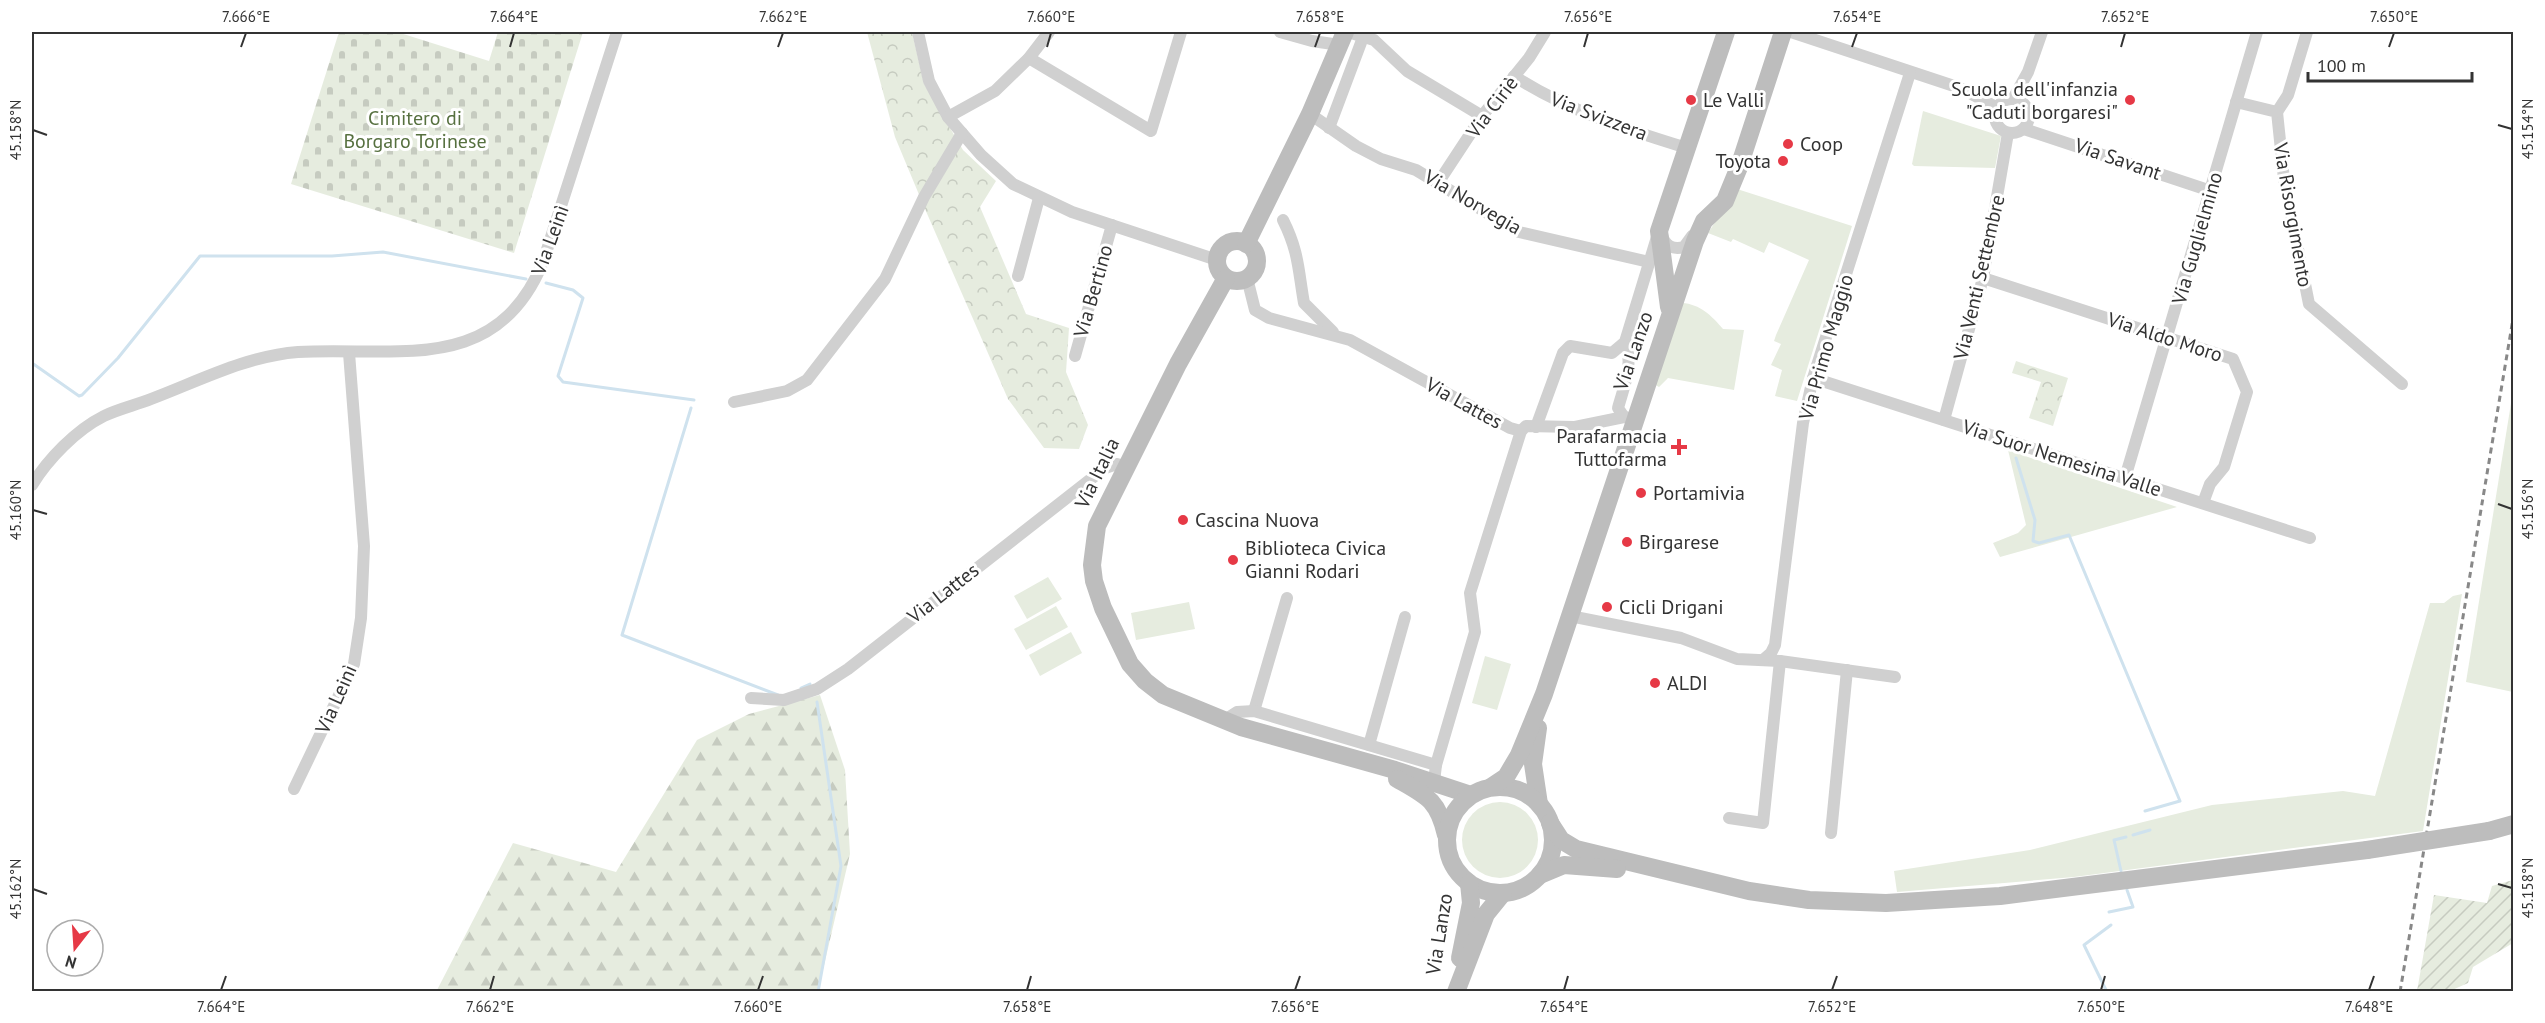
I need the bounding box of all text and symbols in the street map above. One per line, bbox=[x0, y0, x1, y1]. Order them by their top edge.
text: 7.666°E bbox=[222, 7, 270, 26]
text: 7.664°E bbox=[490, 7, 538, 26]
text: 7.662°E bbox=[759, 7, 807, 26]
text: 7.660°E bbox=[1027, 7, 1075, 26]
text: 7.658°E bbox=[1296, 7, 1344, 26]
text: 7.656°E bbox=[1564, 7, 1612, 26]
text: 7.654°E bbox=[1833, 7, 1881, 26]
text: 7.652°E bbox=[2101, 7, 2149, 26]
text: 7.650°E bbox=[2370, 7, 2418, 26]
scale bar bbox=[2308, 45, 2472, 83]
text: 100 m bbox=[2317, 54, 2366, 77]
street label: Via Ciriè bbox=[1460, 71, 1524, 144]
place label: Scuola dell'infanzia "Caduti borgaresi" bbox=[1951, 76, 2118, 125]
street label: Via Svizzera bbox=[1546, 85, 1651, 146]
place label: Le Valli bbox=[1703, 87, 1764, 113]
marker: Le Valli bbox=[1684, 93, 1698, 107]
marker: Scuola dell'infanzia "Caduti borgaresi" bbox=[2123, 93, 2137, 107]
text: 45.154°N bbox=[2518, 99, 2537, 159]
text: 45.158°N bbox=[6, 100, 25, 160]
park label: Cimitero di Borgaro Torinese bbox=[343, 105, 487, 154]
place label: Coop bbox=[1800, 131, 1843, 157]
street label: Via Savant bbox=[2070, 132, 2165, 186]
marker: Coop bbox=[1781, 137, 1795, 151]
street label: Via Risorgimento bbox=[2267, 140, 2318, 289]
place label: Toyota bbox=[1715, 148, 1771, 174]
marker: Toyota bbox=[1776, 154, 1790, 168]
street label: Via Norvegia bbox=[1419, 163, 1526, 240]
street label: Via Guglielmino bbox=[2165, 169, 2228, 308]
street label: Via Venti Settembre bbox=[1947, 192, 2011, 363]
street label: Via Leinì bbox=[525, 201, 575, 280]
street label: Via Bertino bbox=[1067, 242, 1119, 341]
street label: Via Primo Maggio bbox=[1793, 271, 1859, 424]
street label: Via Aldo Moro bbox=[2103, 306, 2226, 368]
street label: Via Lanzo bbox=[1607, 308, 1659, 395]
street label: Via Lattes bbox=[1420, 371, 1507, 435]
street label: Via Suor Nemesina Valle bbox=[1958, 413, 2165, 502]
place label: Parafarmacia Tuttofarma bbox=[1556, 423, 1667, 472]
street label: Via Italia bbox=[1068, 433, 1125, 514]
marker: Parafarmacia Tuttofarma bbox=[1672, 440, 1686, 454]
text: 45.156°N bbox=[2518, 479, 2537, 539]
text: 45.160°N bbox=[6, 480, 25, 540]
place label: Portamivia bbox=[1653, 480, 1745, 506]
marker: Portamivia bbox=[1634, 486, 1648, 500]
place label: Cascina Nuova bbox=[1195, 507, 1319, 533]
marker: Cascina Nuova bbox=[1176, 513, 1190, 527]
place label: Birgarese bbox=[1639, 529, 1719, 555]
place label: Biblioteca Civica Gianni Rodari bbox=[1245, 535, 1386, 584]
marker: Birgarese bbox=[1620, 535, 1634, 549]
marker: Biblioteca Civica Gianni Rodari bbox=[1226, 553, 1240, 567]
street label: Via Lattes bbox=[901, 557, 984, 630]
place label: Cicli Drigani bbox=[1619, 594, 1724, 620]
marker: Cicli Drigani bbox=[1600, 600, 1614, 614]
street label: Via Leinì bbox=[309, 660, 363, 739]
place label: ALDI bbox=[1667, 670, 1708, 696]
marker: ALDI bbox=[1648, 676, 1662, 690]
text: 45.158°N bbox=[2518, 858, 2537, 918]
text: 45.162°N bbox=[6, 859, 25, 919]
street label: Via Lanzo bbox=[1420, 891, 1458, 978]
north arrow bbox=[45, 918, 105, 978]
text: N bbox=[63, 951, 79, 973]
text: 7.664°E bbox=[197, 997, 245, 1016]
text: 7.662°E bbox=[466, 997, 514, 1016]
text: 7.660°E bbox=[734, 997, 782, 1016]
text: 7.658°E bbox=[1003, 997, 1051, 1016]
text: 7.656°E bbox=[1271, 997, 1319, 1016]
text: 7.654°E bbox=[1540, 997, 1588, 1016]
text: 7.652°E bbox=[1808, 997, 1856, 1016]
text: 7.650°E bbox=[2077, 997, 2125, 1016]
text: 7.648°E bbox=[2345, 997, 2393, 1016]

